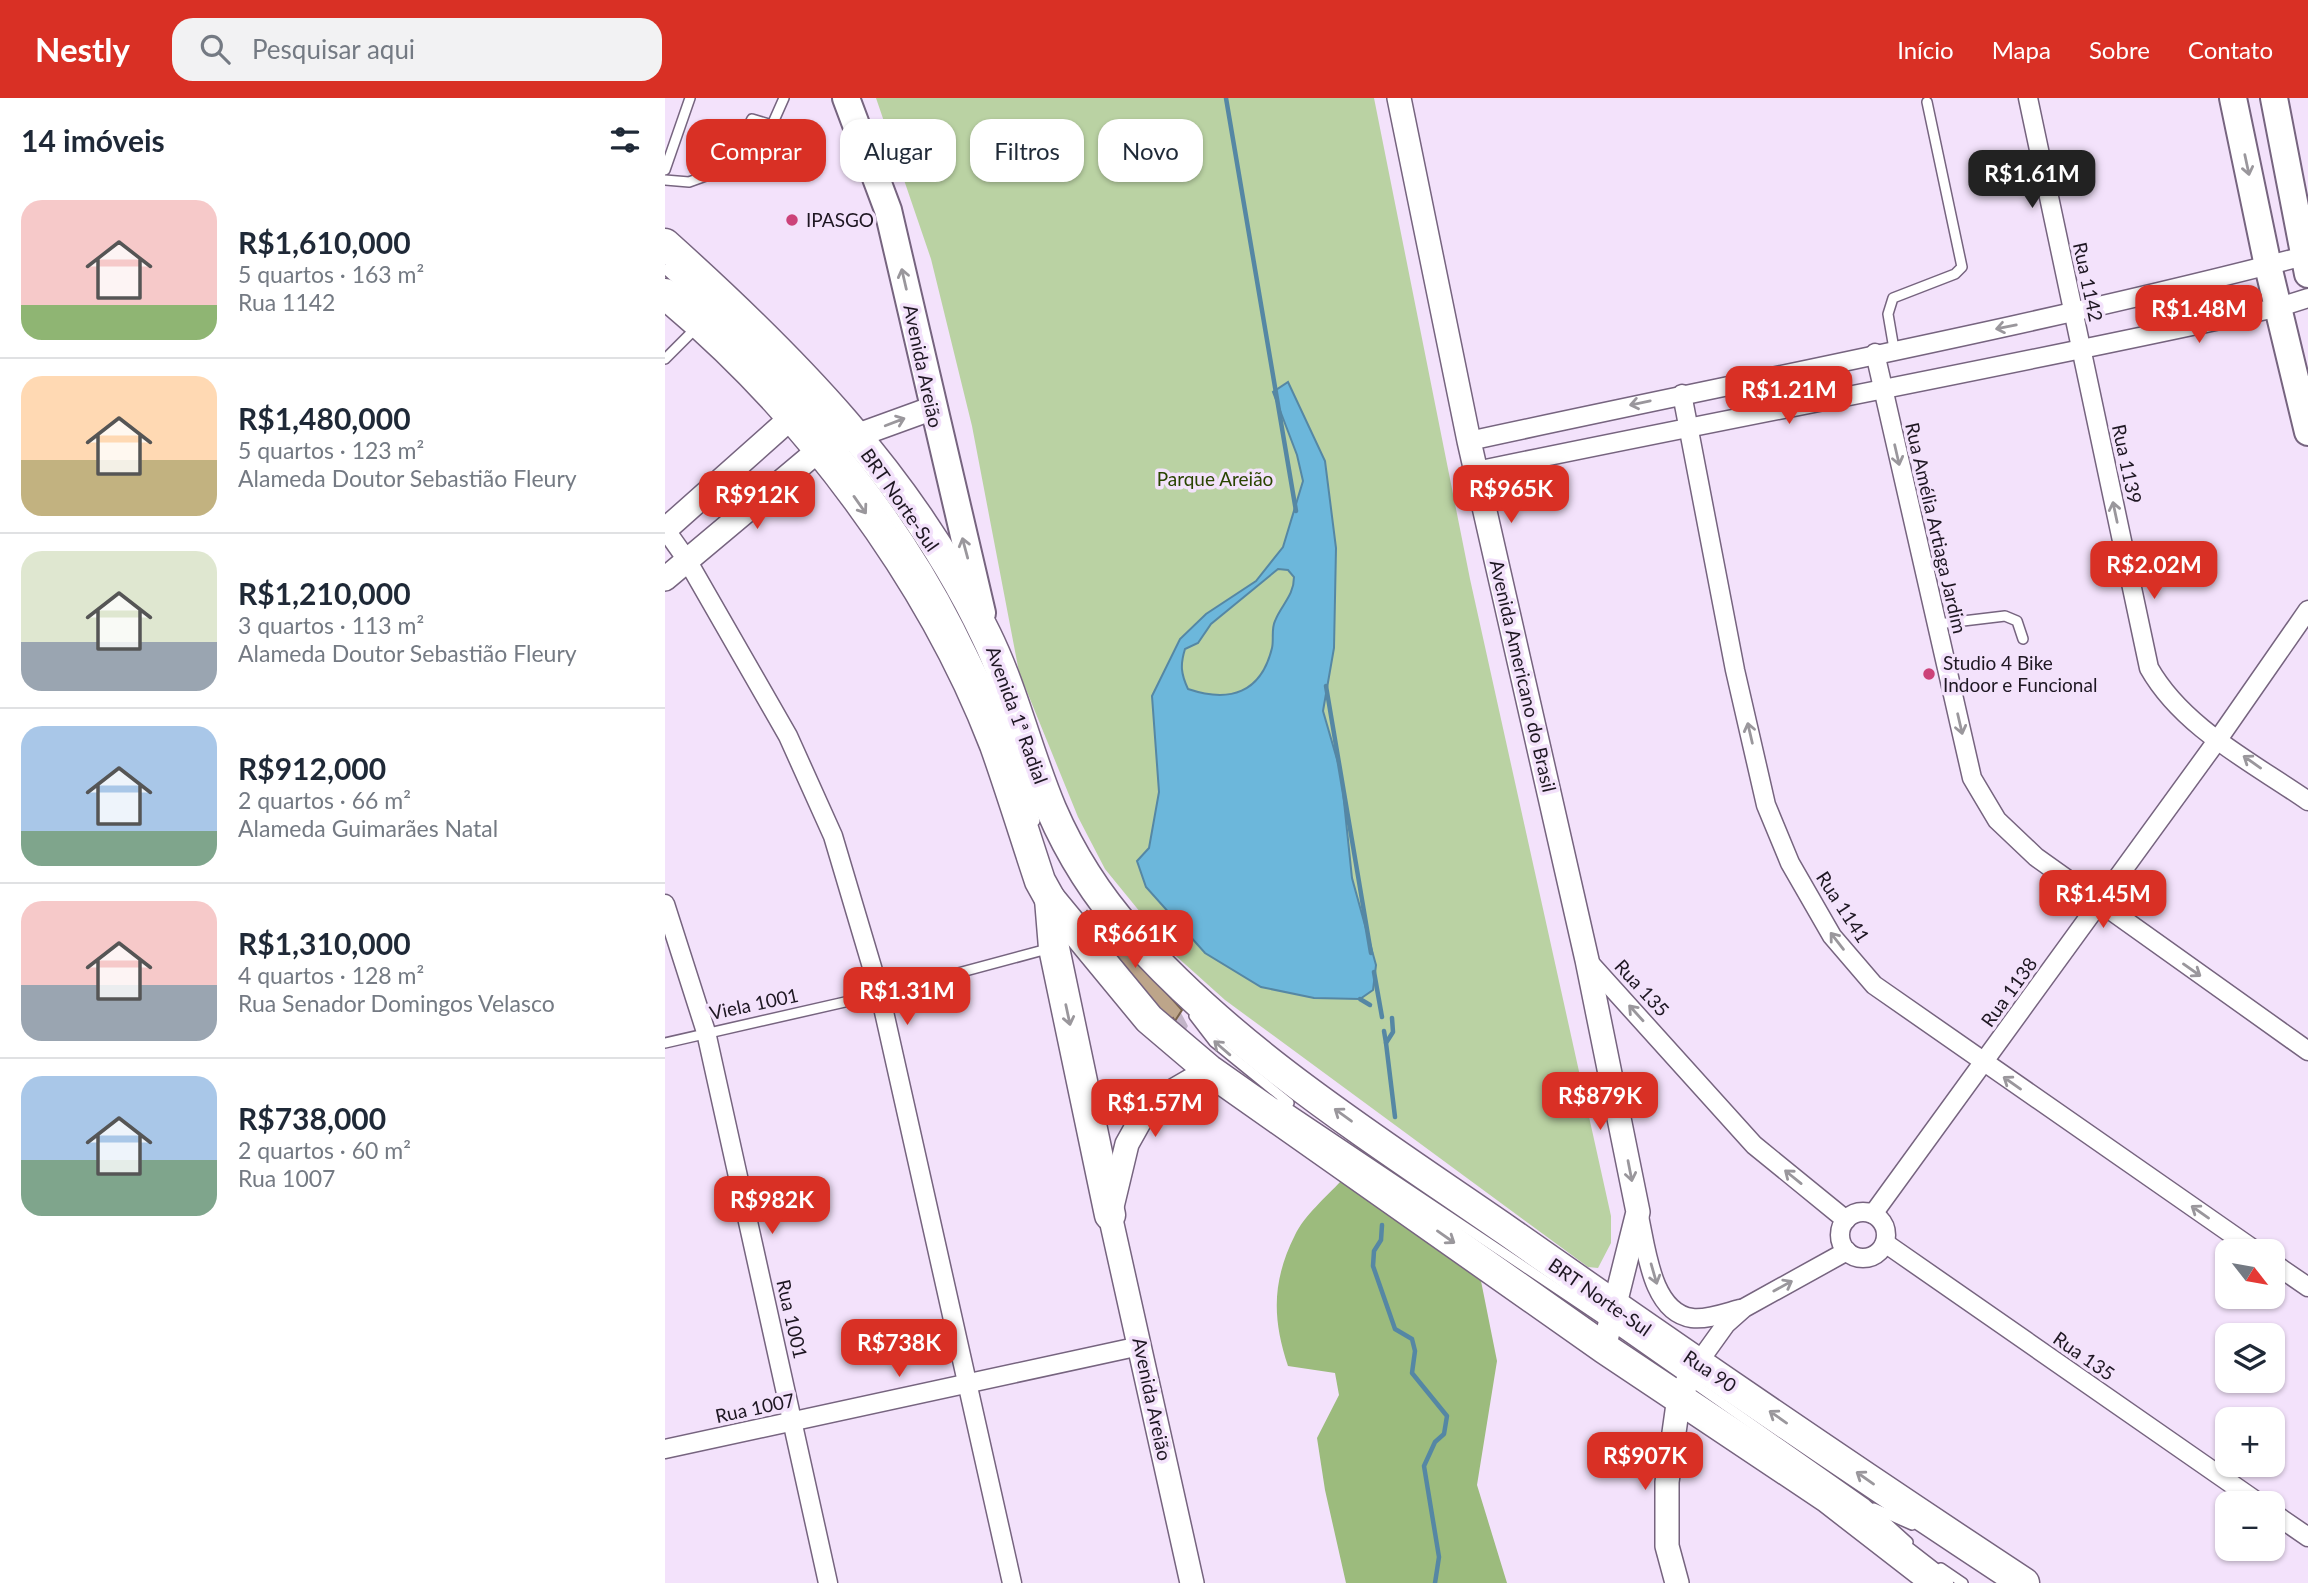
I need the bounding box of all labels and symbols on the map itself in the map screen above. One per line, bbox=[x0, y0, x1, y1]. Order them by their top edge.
pin: R$1.61M bbox=[1967, 150, 2097, 210]
one-way arrow bbox=[2241, 153, 2254, 176]
place label: IPASGO bbox=[806, 208, 874, 231]
marker: IPASGO bbox=[784, 212, 800, 228]
street label: Rua 1142 bbox=[2069, 240, 2108, 324]
one-way arrow bbox=[897, 268, 910, 290]
pin: R$1.48M bbox=[2134, 286, 2264, 345]
street label: Avenida Areião bbox=[899, 302, 948, 430]
one-way arrow bbox=[1995, 321, 2018, 334]
pin: R$1.21M bbox=[1724, 366, 1854, 426]
one-way arrow bbox=[1629, 397, 1652, 411]
one-way arrow bbox=[884, 415, 906, 428]
street label: Rua Amélia Artiaga Jardim bbox=[1901, 420, 1972, 636]
street label: Rua 1139 bbox=[2108, 422, 2147, 506]
one-way arrow bbox=[1891, 443, 1904, 466]
street label: BRT Norte-Sul bbox=[857, 444, 944, 556]
pin: R$965K bbox=[1454, 466, 1568, 525]
park label: Parque Areião bbox=[1157, 467, 1273, 490]
pin: R$912K bbox=[700, 472, 814, 531]
one-way arrow bbox=[853, 495, 867, 514]
one-way arrow bbox=[2108, 501, 2122, 524]
one-way arrow bbox=[958, 537, 971, 560]
pin: R$2.02M bbox=[2089, 542, 2219, 601]
street label: Avenida Americano do Brasil bbox=[1486, 557, 1561, 794]
street label: Avenida 1ª Radial bbox=[982, 643, 1053, 787]
place label: Studio 4 Bike Indoor e Funcional bbox=[1943, 651, 2097, 696]
marker: Studio 4 Bike Indoor e Funcional bbox=[1921, 666, 1937, 682]
one-way arrow bbox=[1954, 712, 1968, 735]
one-way arrow bbox=[1743, 722, 1756, 745]
one-way arrow bbox=[2243, 755, 2262, 769]
street label: Rua 1141 bbox=[1812, 867, 1875, 947]
pin: R$1.45M bbox=[2038, 870, 2168, 930]
pin: R$661K bbox=[1078, 910, 1192, 970]
one-way arrow bbox=[1829, 932, 1844, 951]
street label: Rua 1138 bbox=[1976, 952, 2042, 1031]
street label: Rua 135 bbox=[1610, 954, 1674, 1021]
one-way arrow bbox=[2182, 963, 2201, 977]
pin: R$1.31M bbox=[842, 968, 972, 1027]
street label: Viela 1001 bbox=[707, 983, 800, 1024]
one-way arrow bbox=[1062, 1003, 1076, 1026]
one-way arrow bbox=[1629, 1004, 1645, 1022]
one-way arrow bbox=[1213, 1040, 1231, 1056]
pin: R$879K bbox=[1543, 1072, 1657, 1132]
one-way arrow bbox=[2003, 1076, 2023, 1090]
pin: R$1.57M bbox=[1090, 1080, 1220, 1139]
one-way arrow bbox=[1334, 1107, 1353, 1122]
one-way arrow bbox=[1623, 1159, 1637, 1182]
one-way arrow bbox=[1785, 1169, 1803, 1184]
pin: R$982K bbox=[715, 1176, 829, 1236]
one-way arrow bbox=[2191, 1205, 2210, 1220]
one-way arrow bbox=[1436, 1230, 1455, 1244]
north arrow bbox=[2215, 1239, 2285, 1309]
street label: BRT Norte-Sul bbox=[1544, 1253, 1656, 1340]
one-way arrow bbox=[1648, 1262, 1661, 1285]
street label: Rua 1001 bbox=[772, 1277, 813, 1361]
one-way arrow bbox=[1772, 1279, 1793, 1292]
pin: R$738K bbox=[842, 1320, 956, 1379]
street label: Rua 135 bbox=[2049, 1326, 2119, 1385]
street label: Avenida Areião bbox=[1128, 1335, 1177, 1463]
street label: Rua 90 bbox=[1680, 1345, 1741, 1396]
street label: Rua 1007 bbox=[713, 1388, 797, 1427]
one-way arrow bbox=[1769, 1410, 1788, 1424]
pin: R$907K bbox=[1588, 1432, 1702, 1492]
one-way arrow bbox=[1856, 1471, 1875, 1485]

